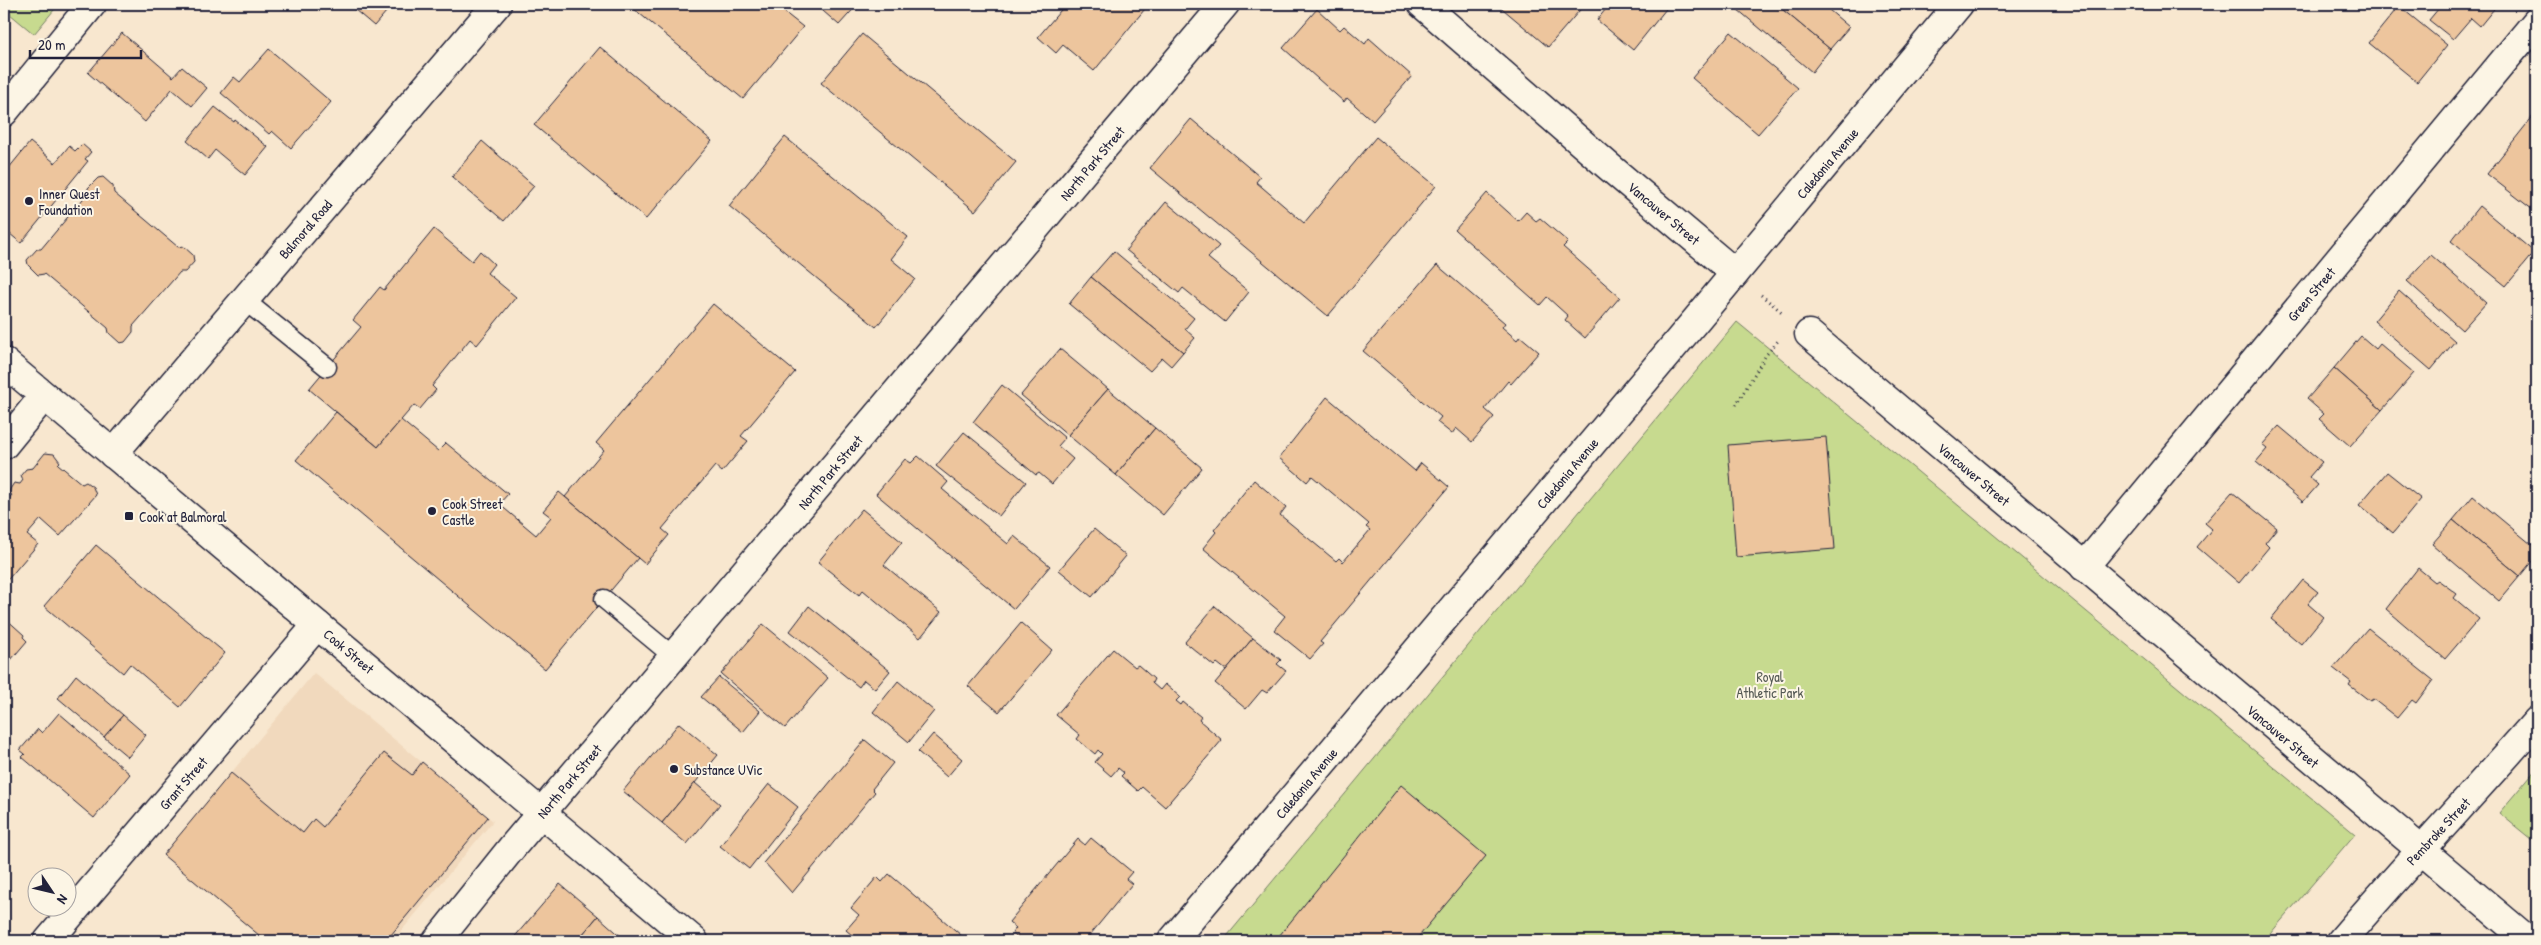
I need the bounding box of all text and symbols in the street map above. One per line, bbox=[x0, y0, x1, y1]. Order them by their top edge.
scale bar bbox=[30, 28, 141, 60]
text: 20 m bbox=[38, 34, 65, 55]
street label: North Park Street bbox=[1055, 122, 1129, 204]
street label: Caledonia Avenue bbox=[1792, 123, 1863, 203]
street label: Vancouver Street bbox=[1624, 177, 1704, 249]
place label: Inner Quest Foundation bbox=[38, 184, 100, 219]
marker: Inner Quest Foundation bbox=[23, 195, 35, 207]
street label: Balmoral Road bbox=[274, 195, 336, 262]
street label: Green Street bbox=[2283, 263, 2339, 325]
street label: North Park Street bbox=[793, 431, 867, 513]
street label: Caledonia Avenue bbox=[1532, 433, 1603, 513]
street label: Vancouver Street bbox=[1934, 438, 2014, 510]
place label: Cook Street Castle bbox=[442, 494, 503, 529]
marker: Cook Street Castle bbox=[426, 505, 438, 517]
place label: Cook at Balmoral bbox=[139, 507, 227, 526]
marker: Cook at Balmoral bbox=[123, 510, 135, 522]
street label: Cook Street bbox=[320, 624, 378, 678]
park label: Royal Athletic Park bbox=[1737, 667, 1804, 702]
street label: Vancouver Street bbox=[2243, 700, 2323, 772]
street label: North Park Street bbox=[532, 740, 606, 822]
street label: Caledonia Avenue bbox=[1271, 743, 1342, 823]
street label: Grant Street bbox=[155, 752, 211, 814]
place label: Substance UVic bbox=[684, 760, 763, 779]
marker: Substance UVic bbox=[668, 763, 680, 775]
street label: Pembroke Street bbox=[2402, 793, 2474, 869]
north arrow bbox=[28, 868, 78, 918]
text: N bbox=[53, 891, 73, 909]

